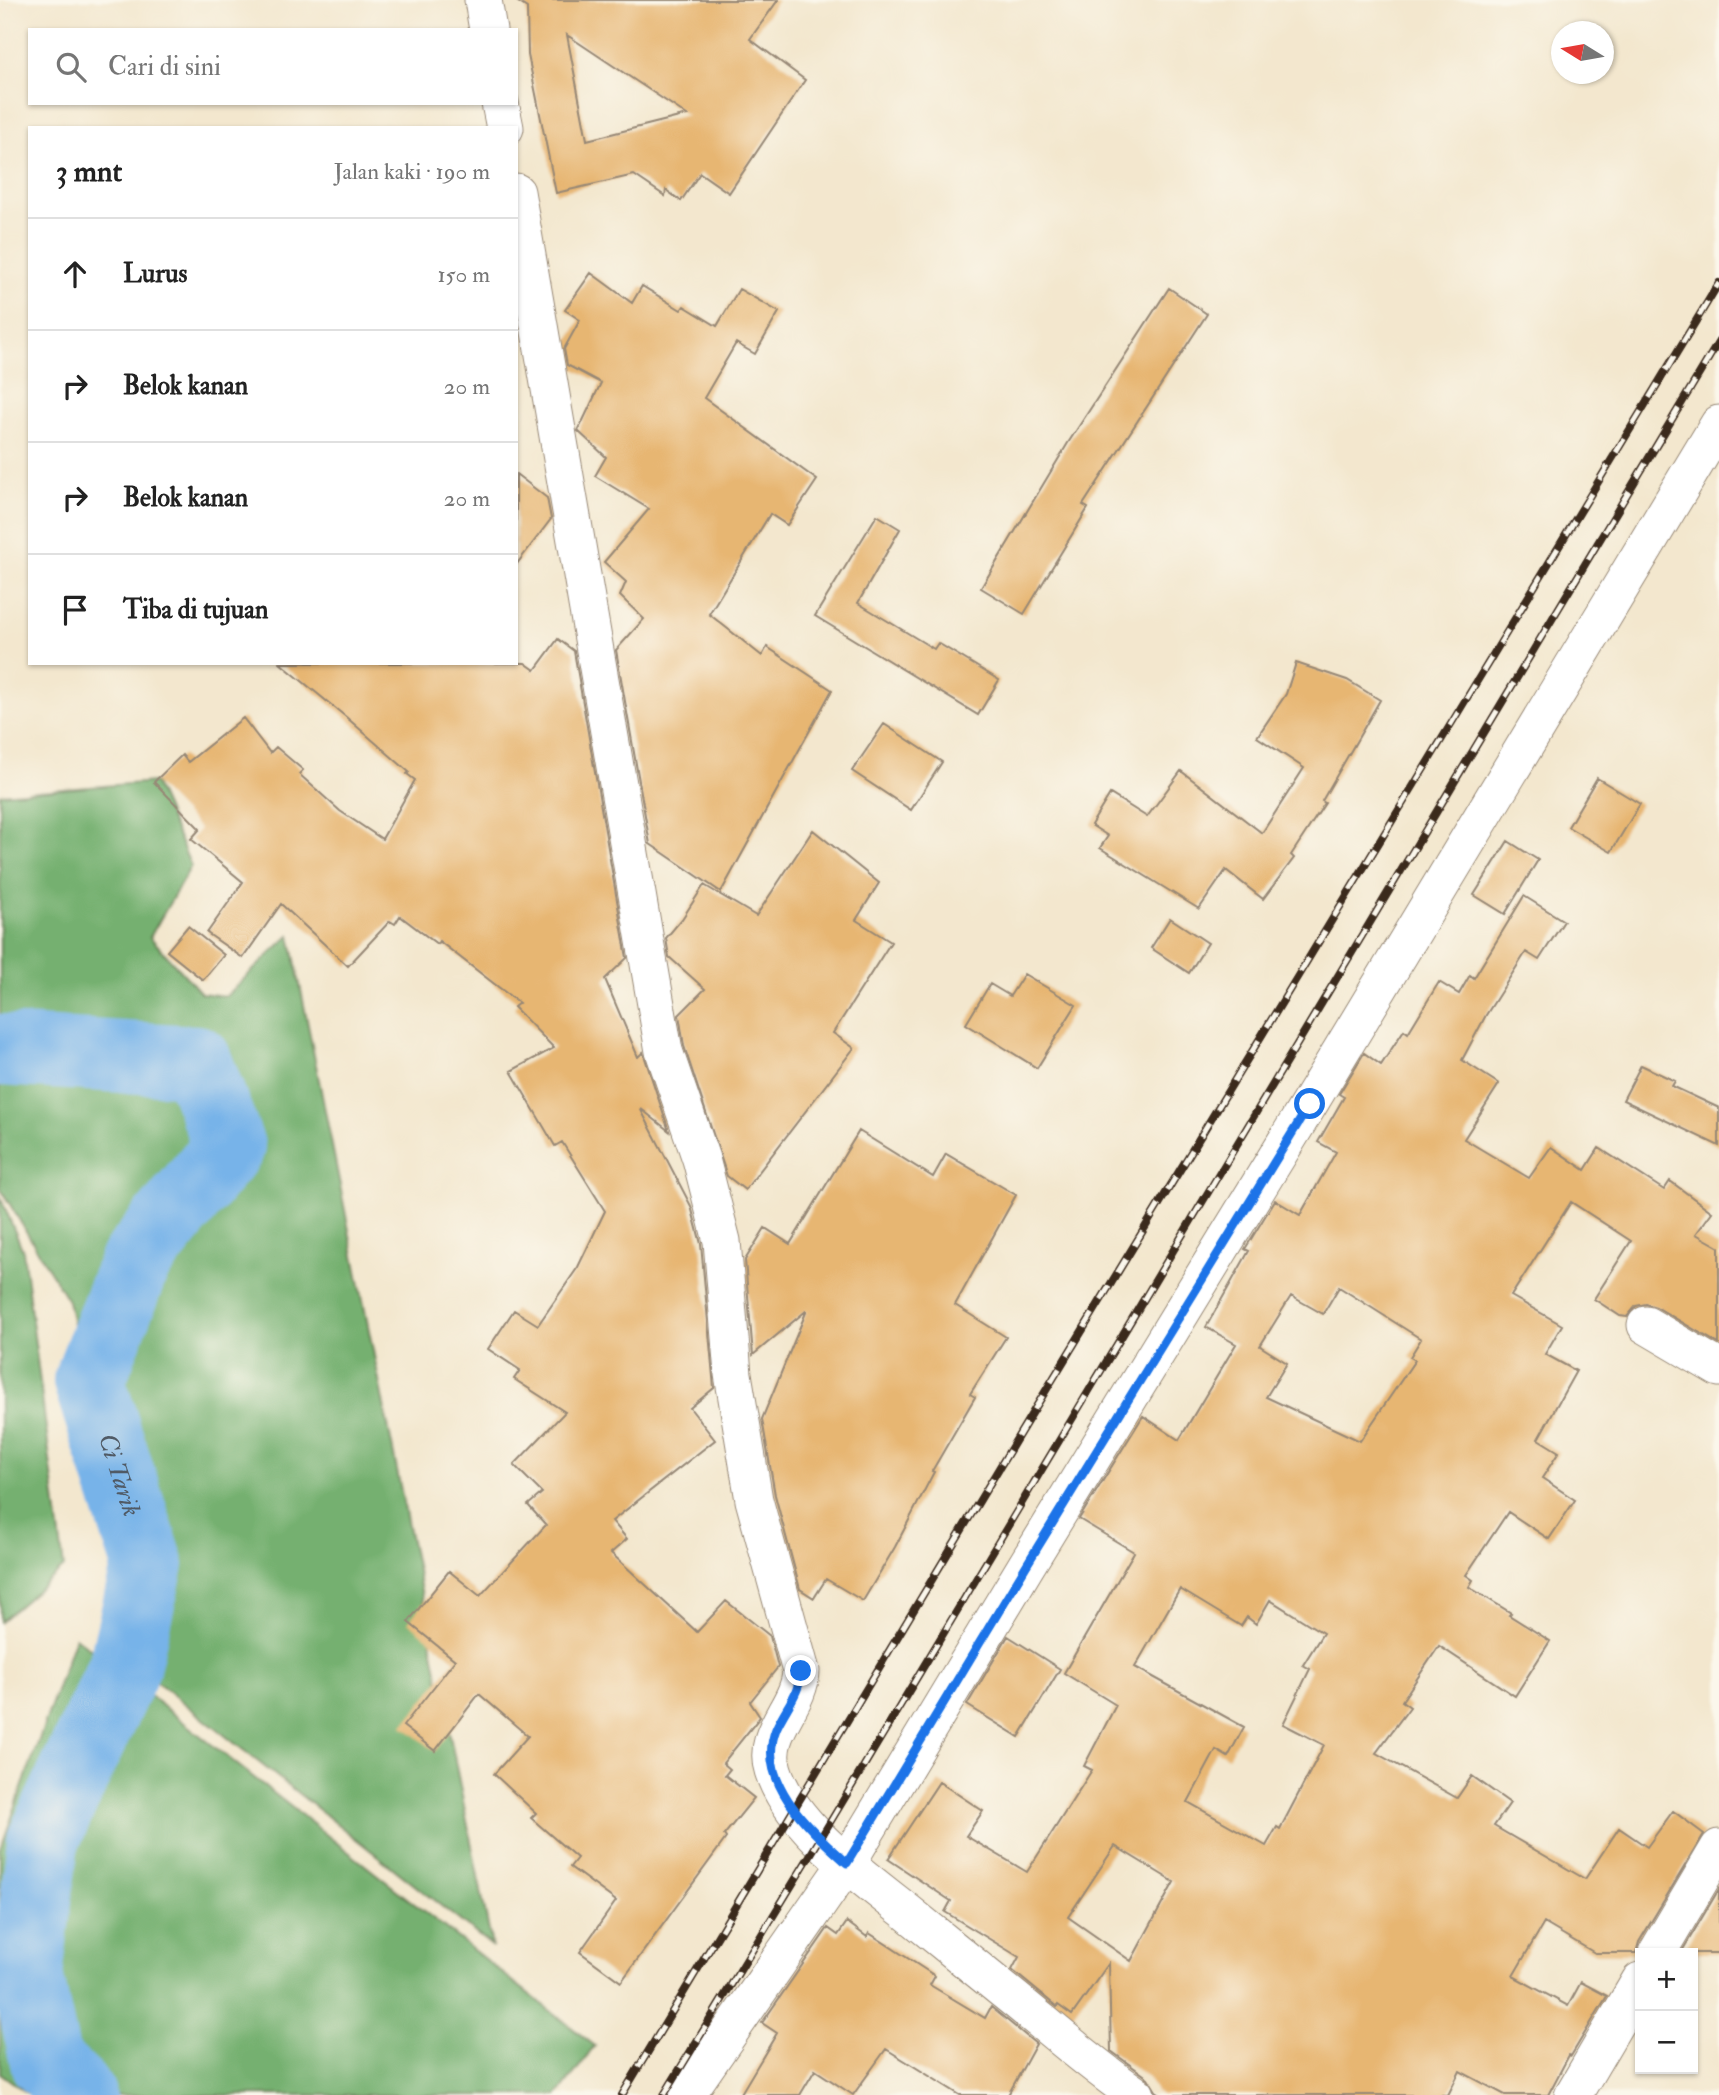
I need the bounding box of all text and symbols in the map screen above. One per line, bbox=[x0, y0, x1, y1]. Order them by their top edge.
north arrow bbox=[1551, 21, 1614, 84]
search box bbox=[28, 28, 518, 105]
icon: search bbox=[52, 48, 90, 86]
text: Cari di sini bbox=[108, 51, 221, 83]
text: 3 mnt bbox=[56, 153, 122, 190]
text: Jalan kaki · 190 m bbox=[334, 157, 490, 186]
icon: ahead bbox=[56, 255, 94, 293]
text: Lurus bbox=[123, 258, 187, 290]
text: 150 m bbox=[437, 260, 490, 289]
icon: right bbox=[56, 367, 94, 405]
text: Belok kanan bbox=[123, 370, 248, 402]
text: 20 m bbox=[444, 372, 490, 401]
icon: right bbox=[56, 479, 94, 517]
text: Belok kanan bbox=[123, 482, 248, 514]
text: 20 m bbox=[444, 484, 490, 513]
icon: arrive bbox=[56, 591, 94, 629]
text: Tiba di tujuan bbox=[123, 594, 268, 626]
route start bbox=[1294, 1088, 1325, 1119]
water label: Ci Tarik bbox=[91, 1429, 148, 1520]
route end bbox=[785, 1655, 816, 1686]
map controls bbox=[1635, 1948, 1698, 2074]
button: + bbox=[1635, 1948, 1698, 2011]
button: − bbox=[1635, 2011, 1698, 2074]

